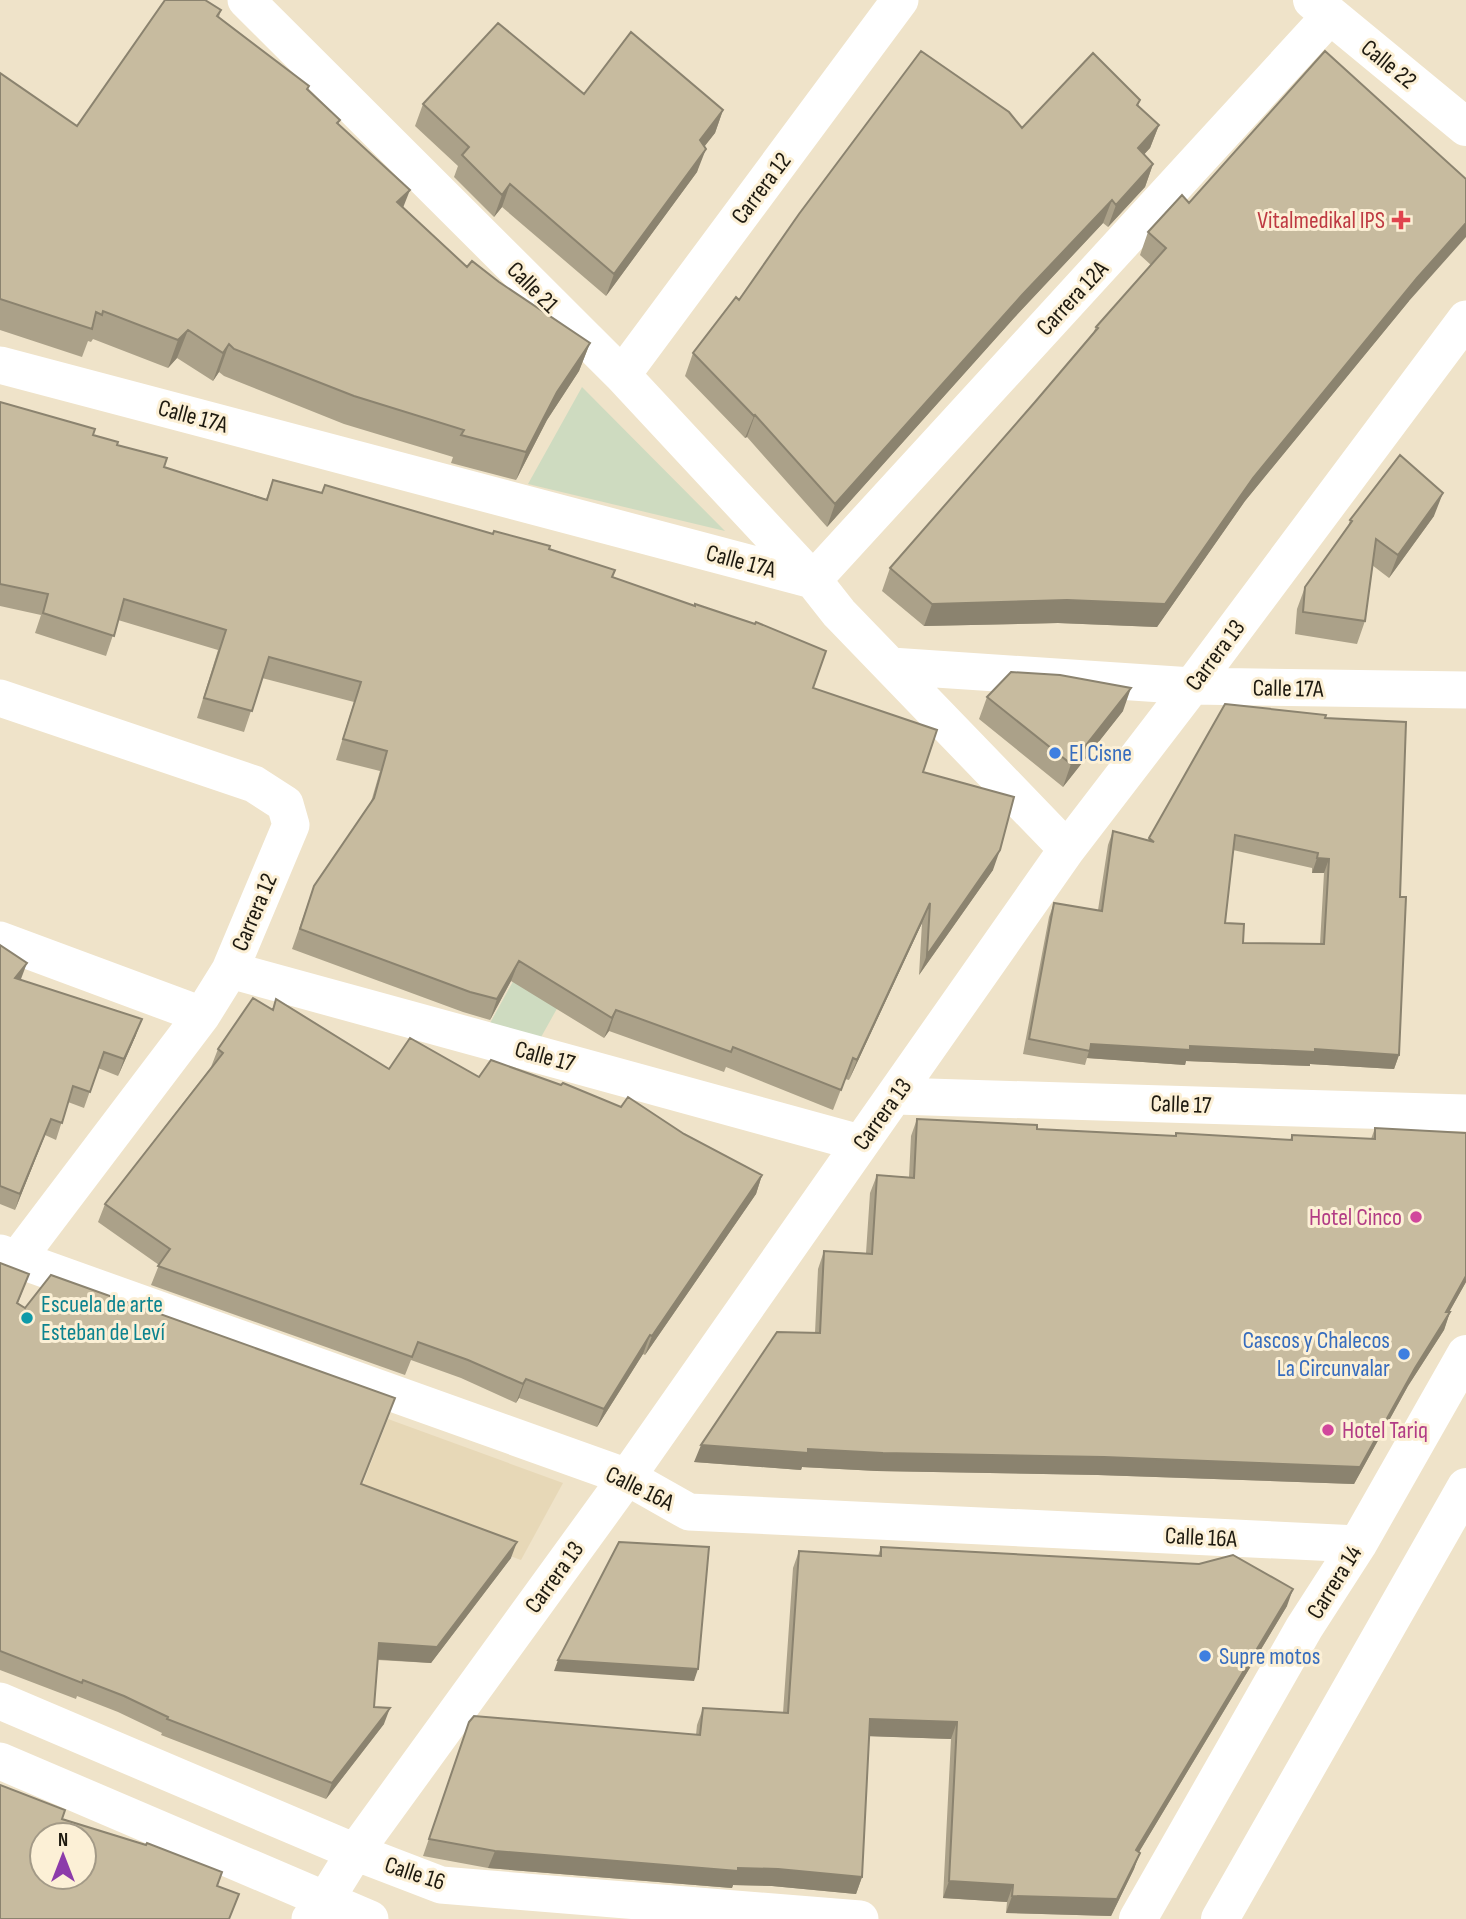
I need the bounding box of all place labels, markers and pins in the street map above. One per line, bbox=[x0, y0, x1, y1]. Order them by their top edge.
place label: Vitalmedikal IPS bbox=[1257, 206, 1385, 235]
marker: Vitalmedikal IPS bbox=[1391, 210, 1411, 230]
place label: El Cisne bbox=[1069, 739, 1132, 768]
marker: El Cisne bbox=[1047, 745, 1063, 761]
place label: Hotel Cinco bbox=[1309, 1203, 1402, 1232]
marker: Hotel Cinco bbox=[1408, 1209, 1424, 1225]
place label: Escuela de arte Esteban de Leví bbox=[41, 1290, 165, 1347]
marker: Escuela de arte Esteban de Leví bbox=[19, 1310, 35, 1326]
place label: Cascos y Chalecos La Circunvalar bbox=[1243, 1326, 1390, 1383]
marker: Cascos y Chalecos La Circunvalar bbox=[1396, 1346, 1412, 1362]
place label: Hotel Tariq bbox=[1342, 1416, 1428, 1445]
marker: Hotel Tariq bbox=[1320, 1422, 1336, 1438]
place label: Supre motos bbox=[1219, 1642, 1320, 1671]
marker: Supre motos bbox=[1197, 1648, 1213, 1664]

